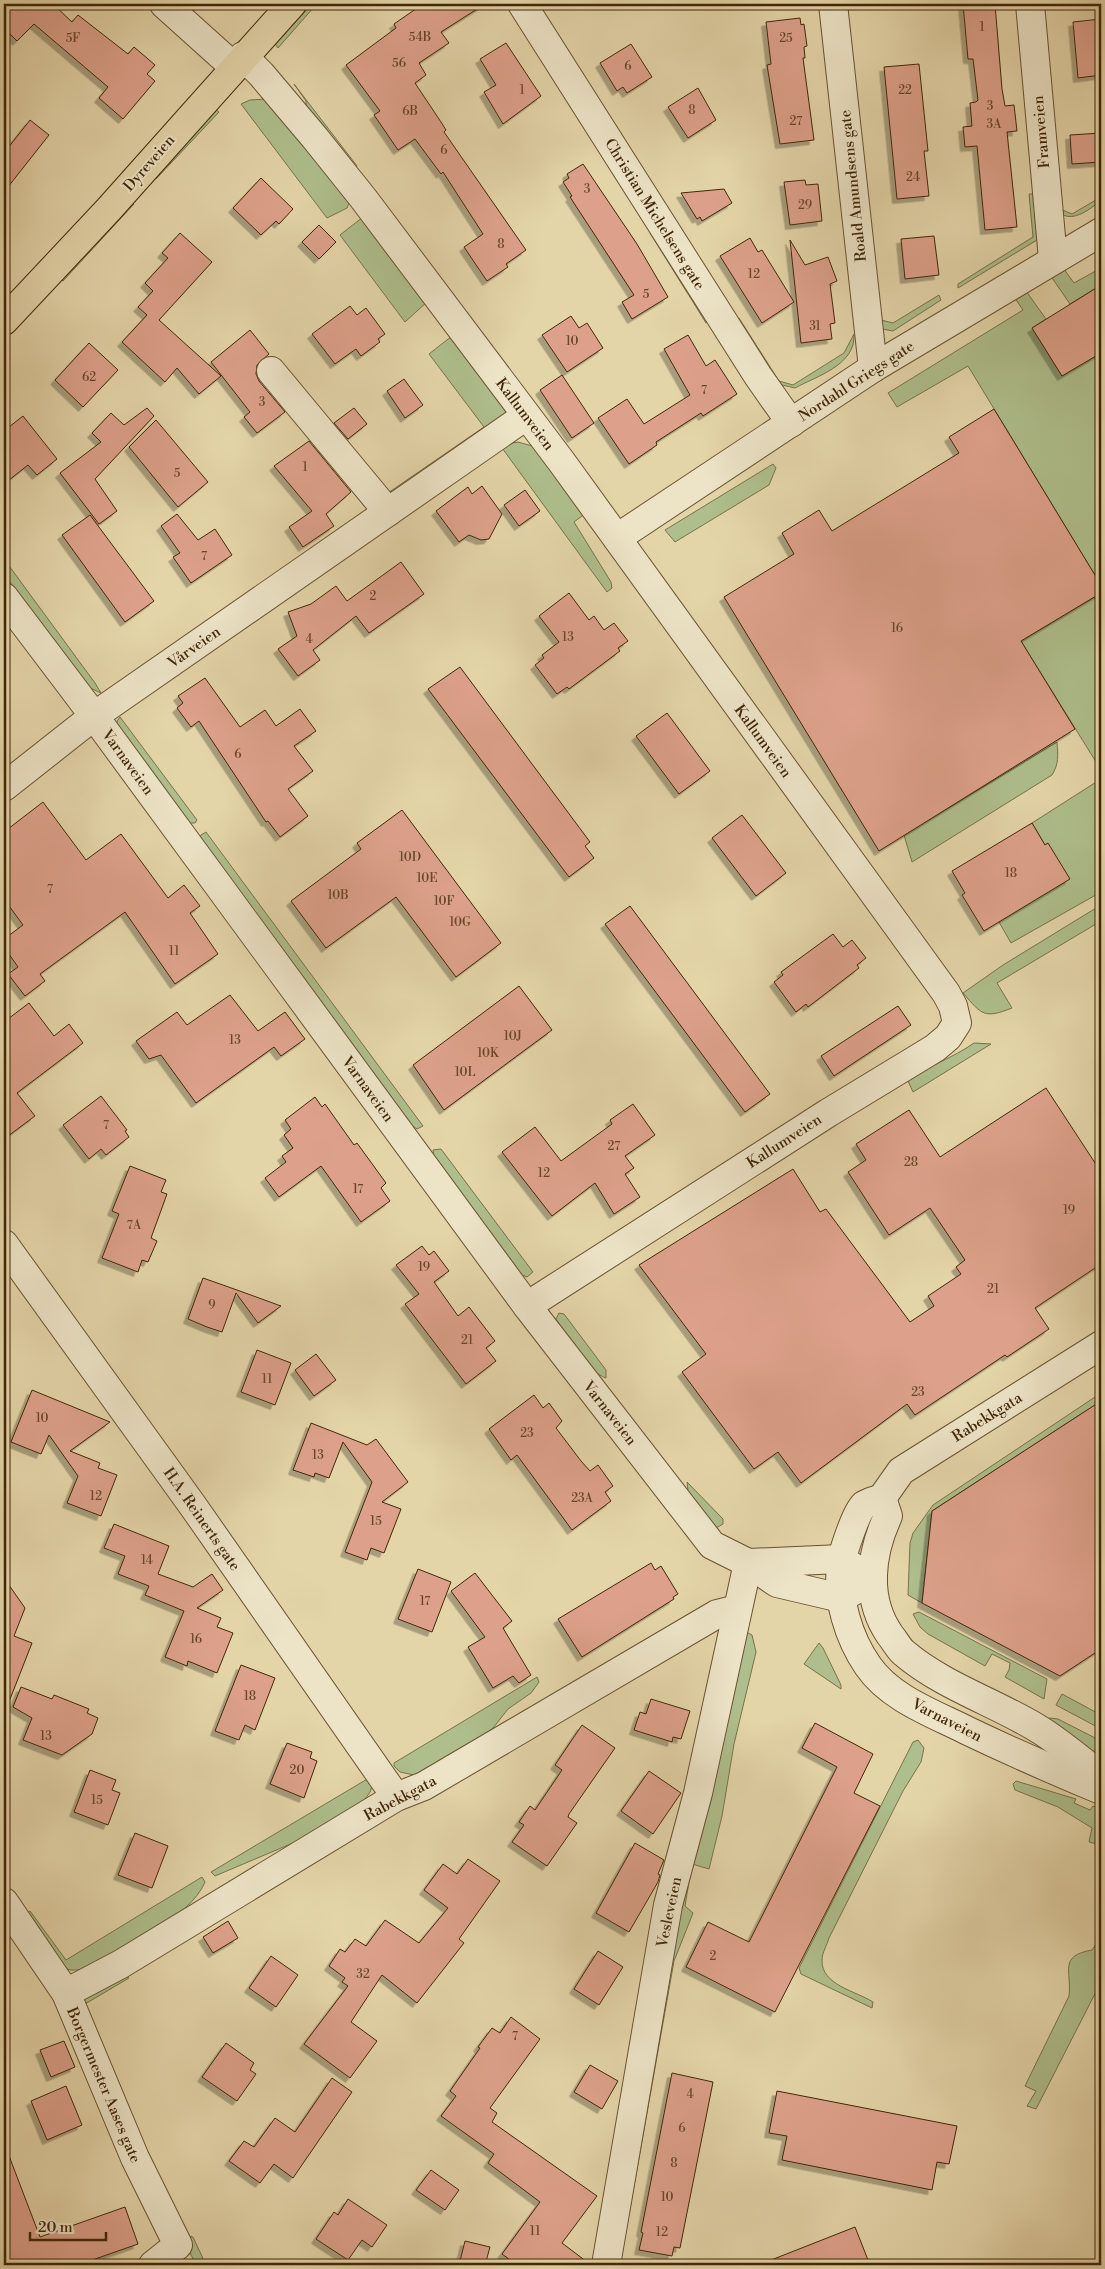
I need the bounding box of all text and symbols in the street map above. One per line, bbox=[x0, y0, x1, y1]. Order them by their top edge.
house number: 1 bbox=[979, 20, 985, 35]
house number: 54B bbox=[409, 30, 431, 45]
house number: 5F bbox=[66, 31, 80, 46]
house number: 25 bbox=[779, 31, 793, 46]
house number: 56 bbox=[392, 56, 406, 71]
house number: 6 bbox=[624, 59, 632, 74]
house number: 1 bbox=[519, 83, 525, 98]
house number: 22 bbox=[898, 83, 912, 98]
street label: Framveien bbox=[1029, 95, 1054, 169]
house number: 3 bbox=[987, 99, 994, 114]
house number: 8 bbox=[688, 103, 696, 118]
house number: 6B bbox=[402, 104, 418, 119]
street label: Roald Amundsens gate bbox=[836, 109, 871, 263]
house number: 27 bbox=[790, 114, 802, 129]
house number: 3A bbox=[987, 117, 1002, 132]
street label: Dyreveien bbox=[120, 131, 179, 196]
street label: Christian Michelsens gate bbox=[600, 135, 709, 294]
house number: 6 bbox=[440, 143, 448, 158]
house number: 24 bbox=[906, 170, 920, 185]
house number: 3 bbox=[584, 182, 591, 197]
house number: 29 bbox=[798, 198, 812, 213]
house number: 8 bbox=[497, 237, 505, 252]
house number: 12 bbox=[748, 267, 760, 282]
house number: 5 bbox=[643, 287, 650, 302]
house number: 31 bbox=[809, 319, 822, 334]
house number: 10 bbox=[566, 334, 578, 349]
street label: Nordahl Griegs gate bbox=[795, 337, 918, 426]
house number: 62 bbox=[82, 370, 96, 385]
street label: Kallumveien bbox=[491, 374, 558, 454]
house number: 7 bbox=[701, 383, 707, 398]
house number: 3 bbox=[259, 395, 266, 410]
house number: 1 bbox=[302, 460, 308, 475]
house number: 5 bbox=[174, 466, 181, 481]
house number: 7 bbox=[201, 549, 207, 564]
house number: 2 bbox=[370, 589, 377, 604]
house number: 16 bbox=[891, 621, 903, 636]
street label: Vårveien bbox=[163, 622, 225, 673]
house number: 13 bbox=[562, 630, 574, 645]
house number: 4 bbox=[305, 632, 313, 647]
street label: Kallumveien bbox=[730, 701, 796, 782]
street label: Varnaveien bbox=[97, 725, 158, 799]
house number: 6 bbox=[234, 747, 242, 762]
house number: 10D bbox=[399, 850, 421, 865]
house number: 18 bbox=[1005, 866, 1017, 881]
house number: 10E bbox=[416, 871, 438, 886]
house number: 7 bbox=[47, 882, 53, 897]
house number: 10B bbox=[327, 888, 349, 903]
house number: 10F bbox=[434, 894, 454, 909]
house number: 10G bbox=[449, 915, 471, 930]
house number: 11 bbox=[169, 944, 180, 959]
house number: 10J bbox=[504, 1029, 522, 1044]
house number: 13 bbox=[229, 1033, 241, 1048]
house number: 10K bbox=[477, 1046, 500, 1061]
street label: Varnaveien bbox=[337, 1052, 398, 1126]
house number: 10L bbox=[455, 1065, 475, 1080]
street label: Kallumveien bbox=[743, 1110, 825, 1173]
house number: 7 bbox=[103, 1118, 109, 1133]
house number: 27 bbox=[608, 1139, 620, 1154]
house number: 28 bbox=[904, 1155, 918, 1170]
house number: 12 bbox=[538, 1166, 550, 1181]
house number: 17 bbox=[353, 1182, 363, 1197]
house number: 19 bbox=[1063, 1203, 1075, 1218]
house number: 7A bbox=[127, 1218, 142, 1233]
house number: 19 bbox=[418, 1260, 430, 1275]
house number: 21 bbox=[987, 1282, 1000, 1297]
house number: 9 bbox=[208, 1298, 216, 1313]
house number: 21 bbox=[461, 1333, 474, 1348]
house number: 11 bbox=[262, 1372, 273, 1387]
street label: Varnaveien bbox=[578, 1377, 641, 1449]
house number: 23 bbox=[911, 1385, 925, 1400]
street label: Rabekkgata bbox=[949, 1388, 1026, 1446]
house number: 10 bbox=[36, 1411, 48, 1426]
house number: 23 bbox=[520, 1426, 534, 1441]
house number: 13 bbox=[312, 1448, 324, 1463]
street label: H.A. Reinerts gate bbox=[159, 1464, 244, 1575]
house number: 12 bbox=[90, 1489, 102, 1504]
house number: 23A bbox=[571, 1491, 594, 1506]
house number: 15 bbox=[370, 1514, 382, 1529]
house number: 14 bbox=[141, 1553, 153, 1568]
house number: 17 bbox=[420, 1594, 430, 1609]
house number: 16 bbox=[190, 1632, 202, 1647]
house number: 18 bbox=[244, 1689, 256, 1704]
street label: Varnaveien bbox=[908, 1694, 985, 1746]
house number: 13 bbox=[40, 1729, 52, 1744]
house number: 20 bbox=[290, 1763, 304, 1778]
street label: Rabekkgata bbox=[361, 1771, 440, 1825]
house number: 15 bbox=[91, 1793, 103, 1808]
street label: Vesleveien bbox=[653, 1875, 686, 1950]
house number: 2 bbox=[710, 1949, 717, 1964]
house number: 32 bbox=[356, 1967, 370, 1982]
street label: Borgermester Aases gate bbox=[62, 2004, 145, 2166]
house number: 7 bbox=[512, 2029, 518, 2044]
house number: 4 bbox=[686, 2087, 694, 2102]
house number: 6 bbox=[678, 2121, 686, 2136]
house number: 8 bbox=[670, 2156, 678, 2171]
house number: 10 bbox=[661, 2190, 673, 2205]
scale bar bbox=[30, 2209, 106, 2241]
text: 20 m bbox=[38, 2218, 73, 2237]
house number: 11 bbox=[530, 2224, 541, 2239]
house number: 12 bbox=[656, 2225, 668, 2240]

